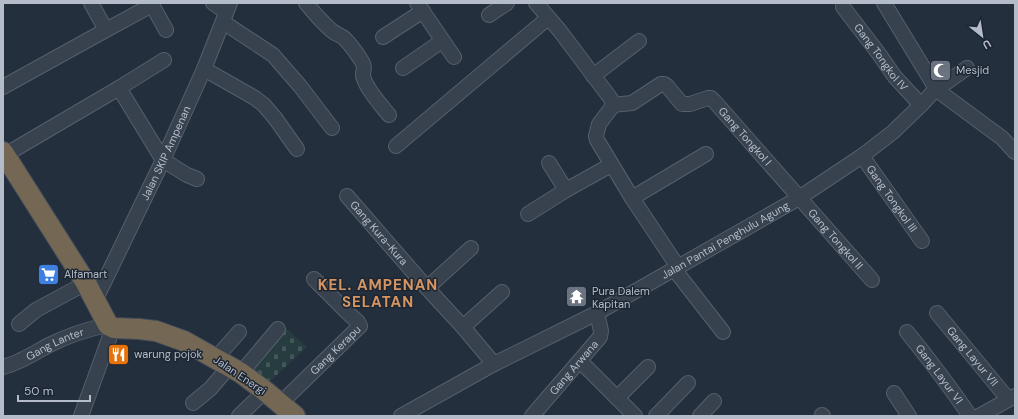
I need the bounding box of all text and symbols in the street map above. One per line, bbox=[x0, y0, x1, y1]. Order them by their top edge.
north arrow bbox=[962, 16, 1002, 56]
street label: Gang Tongkol IV bbox=[851, 21, 912, 94]
text: U bbox=[980, 37, 994, 53]
mosque icon: Mesjid bbox=[927, 57, 953, 83]
place label: Mesjid bbox=[956, 63, 989, 77]
street label: Jalan SKIP Ampenan bbox=[138, 103, 194, 203]
street label: Gang Tongkol I bbox=[716, 104, 775, 168]
street label: Gang Tongkol III bbox=[864, 162, 920, 235]
street label: Gang Kura-Kura bbox=[347, 198, 411, 268]
street label: Jalan Pantai Penghulu Agung bbox=[659, 198, 792, 282]
street label: Gang Tongkol II bbox=[805, 206, 866, 272]
supermarket icon: Alfamart bbox=[35, 261, 61, 287]
place label: Alfamart bbox=[64, 267, 107, 281]
district label: KEL. AMPENAN SELATAN bbox=[318, 275, 438, 312]
temple icon: Pura Dalem Kapitan bbox=[563, 284, 589, 310]
place label: Pura Dalem Kapitan bbox=[592, 284, 650, 311]
street label: Gang Kerapu bbox=[307, 322, 364, 378]
street label: Gang Layur VII bbox=[944, 323, 1001, 389]
street label: Gang Lanter bbox=[24, 325, 85, 364]
street label: Gang Arwana bbox=[546, 337, 601, 398]
restaurant icon: warung pojok bbox=[105, 341, 131, 367]
street label: Gang Layur VI bbox=[913, 341, 966, 406]
place label: warung pojok bbox=[134, 347, 203, 361]
street label: Jalan Energi bbox=[211, 352, 269, 398]
scale bar bbox=[18, 377, 90, 403]
text: 50 m bbox=[24, 383, 53, 399]

